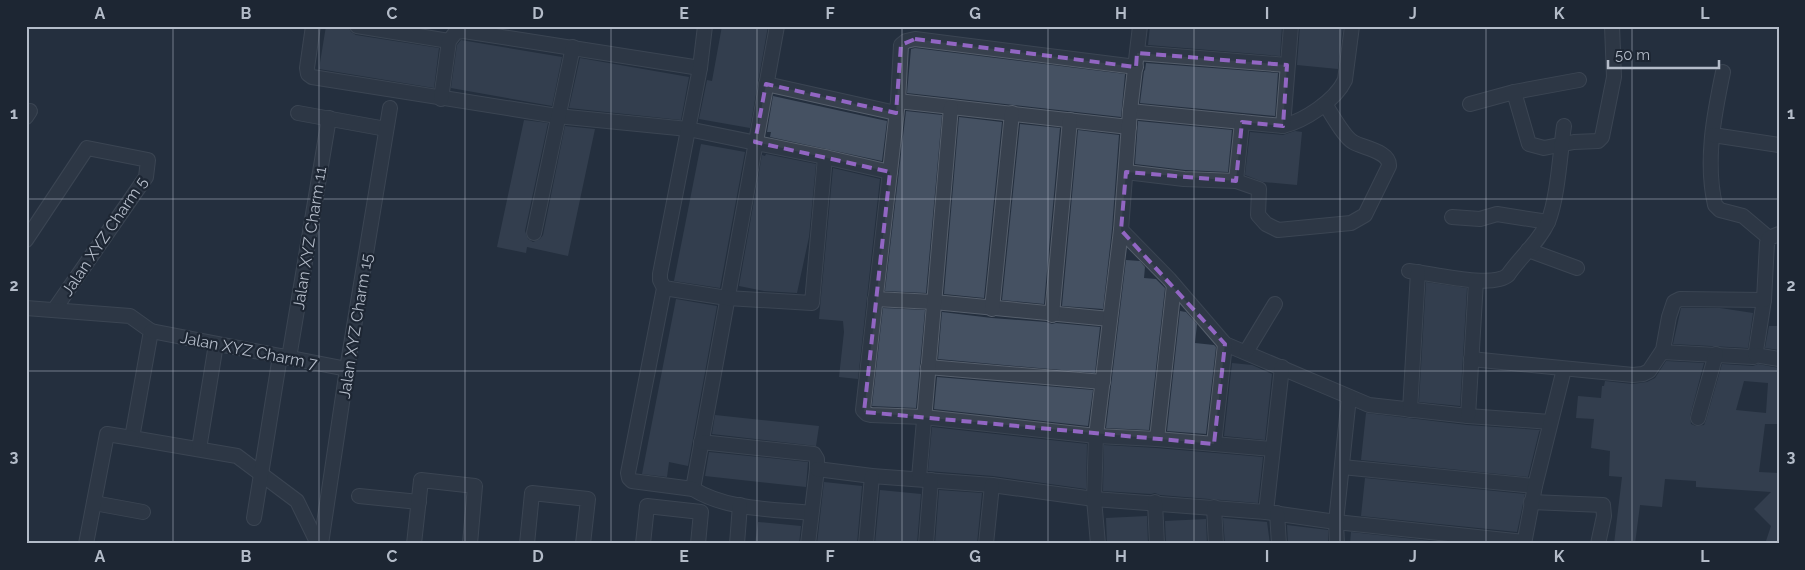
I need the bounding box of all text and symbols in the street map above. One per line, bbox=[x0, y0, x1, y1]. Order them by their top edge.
text: A bbox=[95, 4, 106, 23]
text: B bbox=[241, 4, 252, 23]
text: C bbox=[387, 4, 398, 23]
text: D bbox=[532, 4, 544, 23]
text: E bbox=[679, 4, 689, 23]
text: F bbox=[825, 4, 835, 23]
text: G bbox=[969, 4, 981, 23]
text: H bbox=[1115, 4, 1127, 23]
text: I bbox=[1265, 4, 1269, 23]
text: J bbox=[1409, 4, 1417, 23]
text: K bbox=[1554, 4, 1565, 23]
text: L bbox=[1700, 4, 1710, 23]
scale bar bbox=[1608, 38, 1719, 70]
text: 50 m bbox=[1615, 46, 1650, 64]
text: 1 bbox=[10, 104, 18, 123]
text: 1 bbox=[1787, 104, 1795, 123]
street label: Jalan XYZ Charm 11 bbox=[289, 165, 330, 311]
street label: Jalan XYZ Charm 5 bbox=[58, 173, 151, 299]
street label: Jalan XYZ Charm 15 bbox=[335, 252, 376, 400]
text: 2 bbox=[9, 276, 19, 295]
text: 2 bbox=[1786, 276, 1796, 295]
street label: Jalan XYZ Charm 7 bbox=[179, 328, 319, 373]
text: 3 bbox=[10, 447, 19, 466]
text: 3 bbox=[1787, 447, 1796, 466]
text: A bbox=[95, 547, 106, 566]
text: B bbox=[241, 547, 252, 566]
text: C bbox=[387, 547, 398, 566]
text: D bbox=[532, 547, 544, 566]
text: E bbox=[679, 547, 689, 566]
text: F bbox=[825, 547, 835, 566]
text: G bbox=[969, 547, 981, 566]
text: H bbox=[1115, 547, 1127, 566]
text: I bbox=[1265, 547, 1269, 566]
text: J bbox=[1409, 547, 1417, 566]
text: K bbox=[1554, 547, 1565, 566]
text: L bbox=[1700, 547, 1710, 566]

